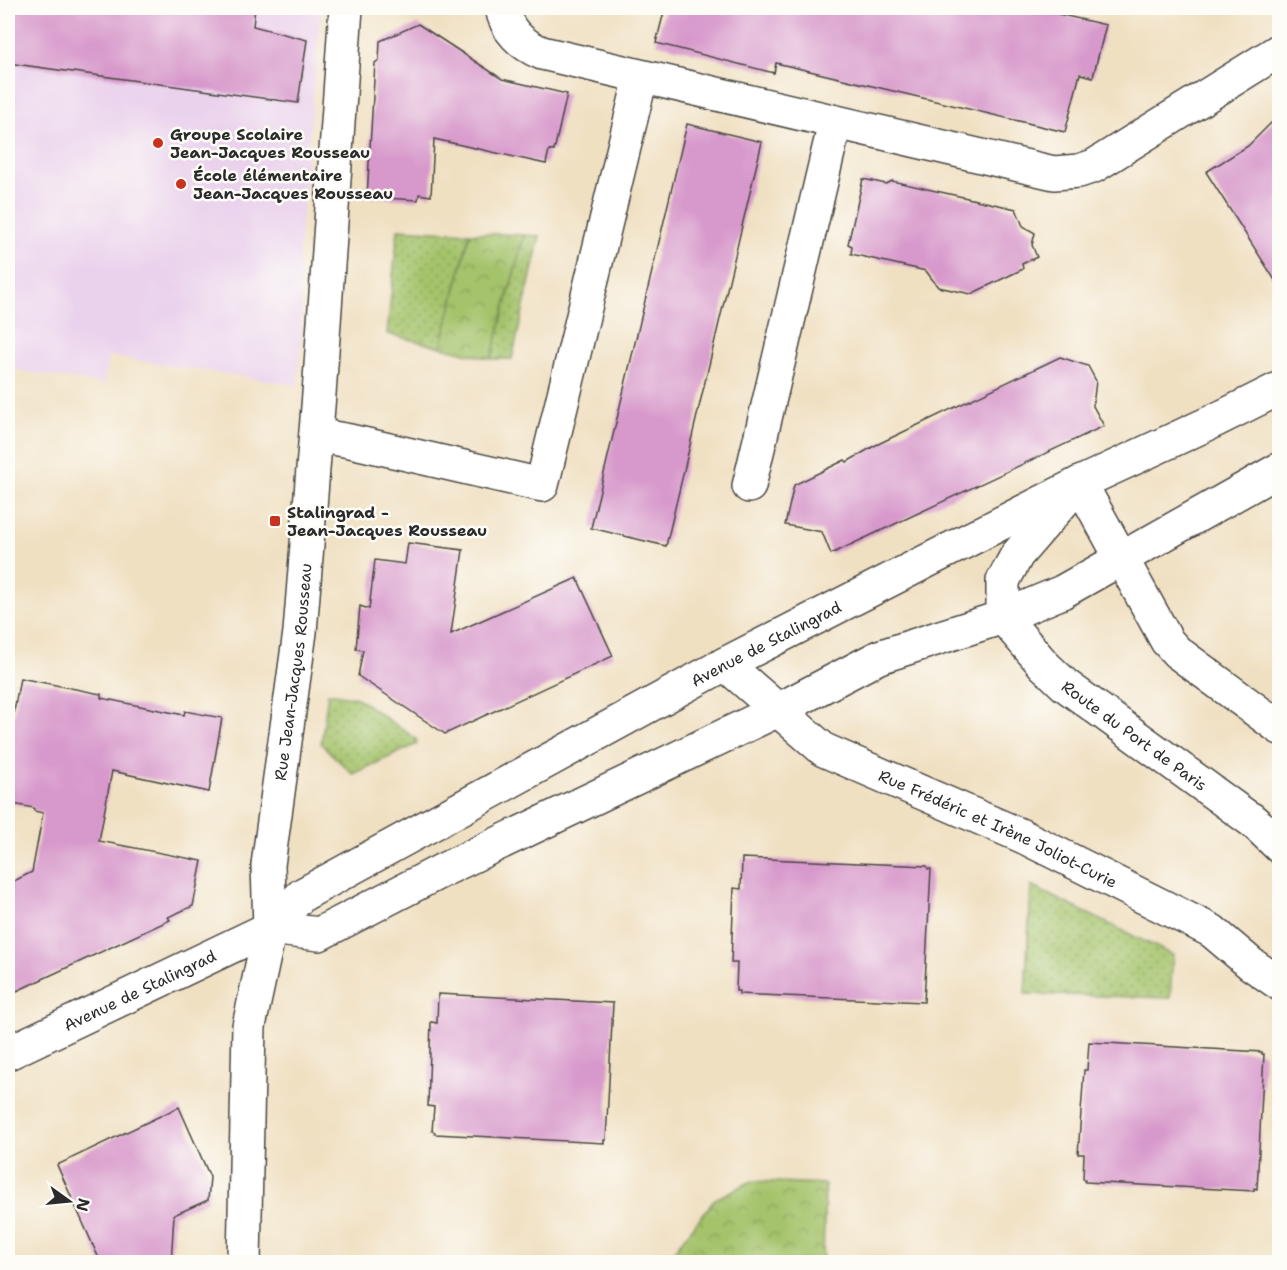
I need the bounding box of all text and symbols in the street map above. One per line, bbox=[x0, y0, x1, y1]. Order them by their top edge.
place label: Groupe Scolaire Jean-Jacques Rousseau bbox=[170, 124, 370, 163]
marker: Groupe Scolaire Jean-Jacques Rousseau bbox=[151, 136, 165, 150]
place label: École élémentaire Jean-Jacques Rousseau bbox=[193, 165, 393, 204]
marker: École élémentaire Jean-Jacques Rousseau bbox=[174, 177, 188, 191]
place label: Stalingrad - Jean-Jacques Rousseau bbox=[287, 502, 487, 541]
marker: Stalingrad - Jean-Jacques Rousseau bbox=[268, 514, 282, 528]
street label: Rue Jean-Jacques Rousseau bbox=[270, 563, 316, 782]
street label: Avenue de Stalingrad bbox=[687, 596, 845, 692]
street label: Route du Port de Paris bbox=[1057, 676, 1211, 796]
street label: Rue Frédéric et Irène Joliot-Curie bbox=[875, 765, 1121, 893]
street label: Avenue de Stalingrad bbox=[60, 945, 220, 1036]
north arrow bbox=[39, 1171, 99, 1231]
text: N bbox=[71, 1196, 95, 1214]

